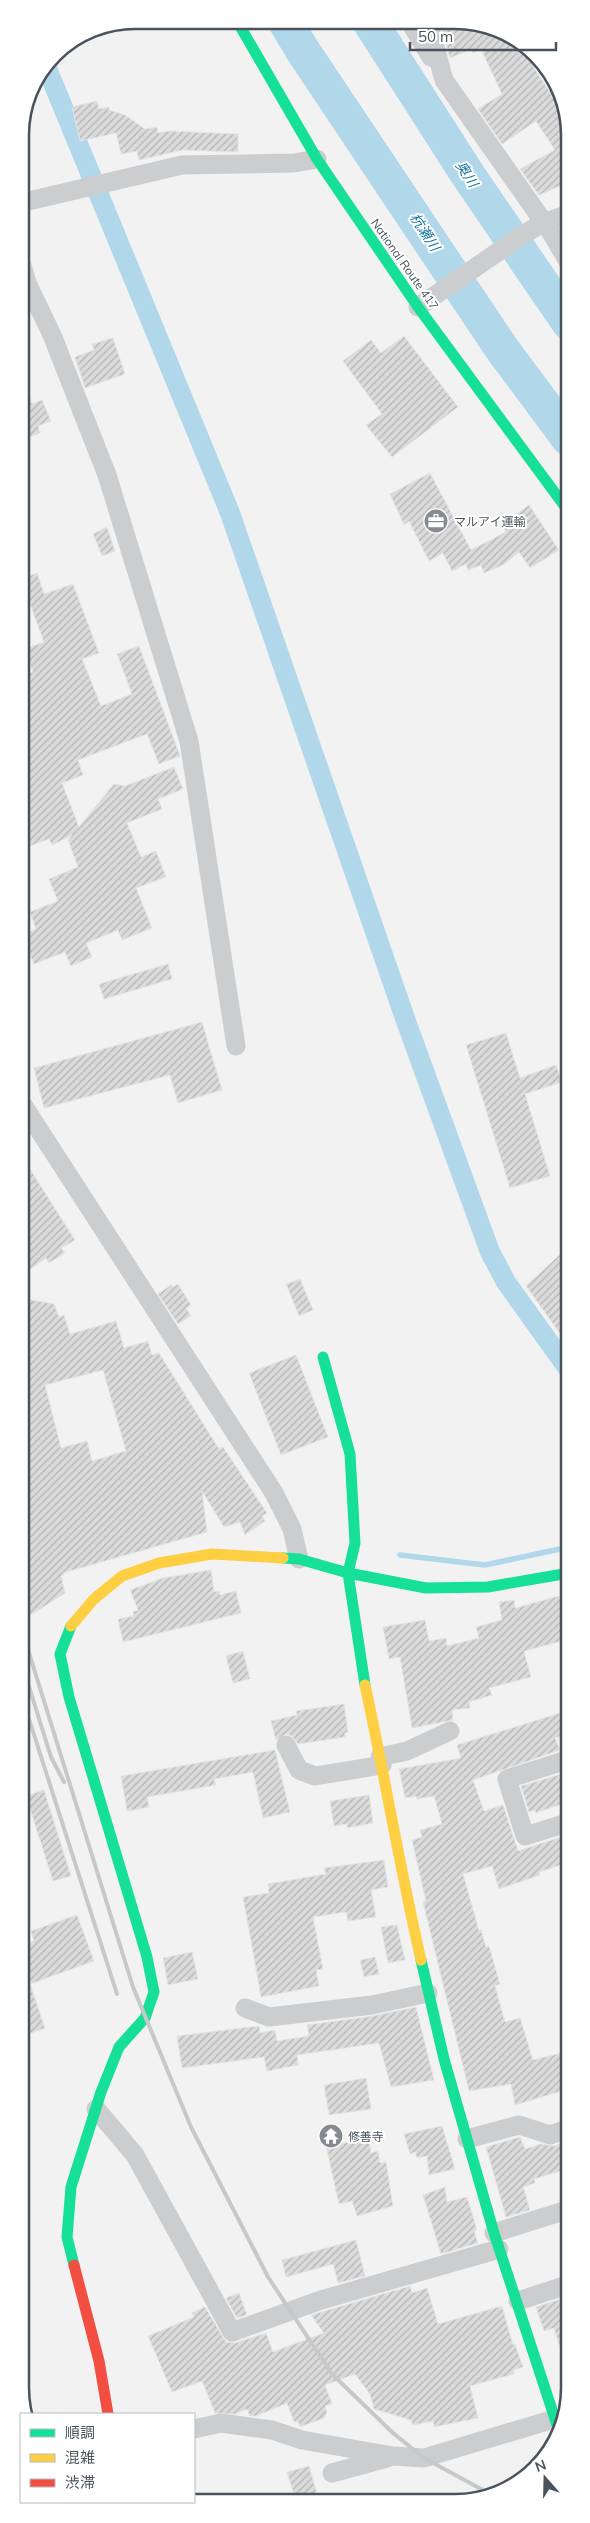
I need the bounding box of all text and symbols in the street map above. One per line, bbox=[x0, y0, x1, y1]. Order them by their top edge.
scale bar bbox=[410, 20, 556, 52]
text: 50 m bbox=[418, 27, 453, 46]
water label: 奥川 bbox=[452, 157, 483, 192]
water label: 杭瀬川 bbox=[406, 209, 445, 256]
street label: National Route 417 bbox=[368, 216, 442, 312]
office icon: マルアイ運輸 bbox=[423, 508, 449, 534]
place label: マルアイ運輸 bbox=[454, 514, 525, 529]
temple icon: 修善寺 bbox=[318, 2123, 344, 2149]
place label: 修善寺 bbox=[348, 2129, 384, 2144]
legend bbox=[20, 2413, 195, 2503]
text: 順調 bbox=[65, 2423, 95, 2442]
text: 混雑 bbox=[65, 2448, 95, 2467]
north arrow bbox=[520, 2453, 570, 2503]
text: N bbox=[533, 2456, 549, 2476]
text: 渋滞 bbox=[65, 2473, 95, 2492]

